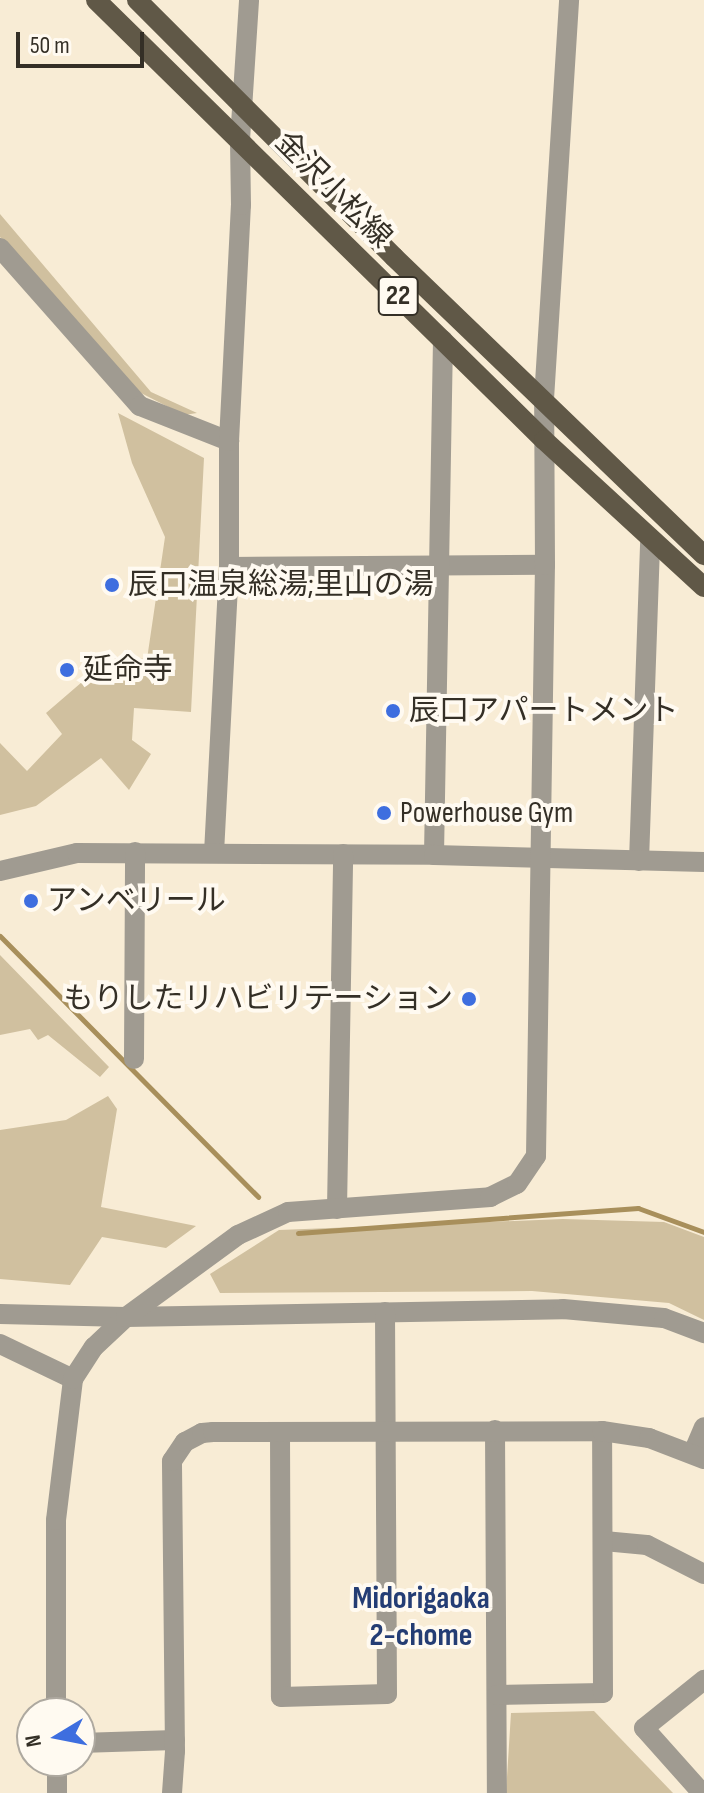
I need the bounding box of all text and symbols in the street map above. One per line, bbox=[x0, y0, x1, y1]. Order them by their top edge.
scale bar bbox=[20, 16, 148, 66]
text: 50 m bbox=[30, 31, 70, 60]
street label: 金沢小松線 bbox=[267, 124, 399, 256]
road number: 22 bbox=[376, 272, 420, 320]
place label: 辰口温泉総湯;里山の湯 bbox=[128, 567, 434, 603]
marker: 辰口温泉総湯;里山の湯 bbox=[103, 576, 121, 594]
place label: 延命寺 bbox=[83, 652, 173, 688]
marker: 延命寺 bbox=[58, 661, 76, 679]
place label: 辰口アパートメント bbox=[409, 693, 679, 729]
marker: 辰口アパートメント bbox=[384, 702, 402, 720]
place label: Powerhouse Gym bbox=[400, 795, 573, 831]
marker: Powerhouse Gym bbox=[375, 804, 393, 822]
place label: アンベリール bbox=[47, 883, 227, 919]
marker: アンベリール bbox=[22, 892, 40, 910]
place label: もりしたリハビリテーション bbox=[63, 981, 453, 1017]
marker: もりしたリハビリテーション bbox=[460, 990, 478, 1008]
district label: Midorigaoka 2-chome bbox=[352, 1581, 490, 1656]
north arrow bbox=[16, 1697, 96, 1777]
text: N bbox=[20, 1733, 48, 1749]

